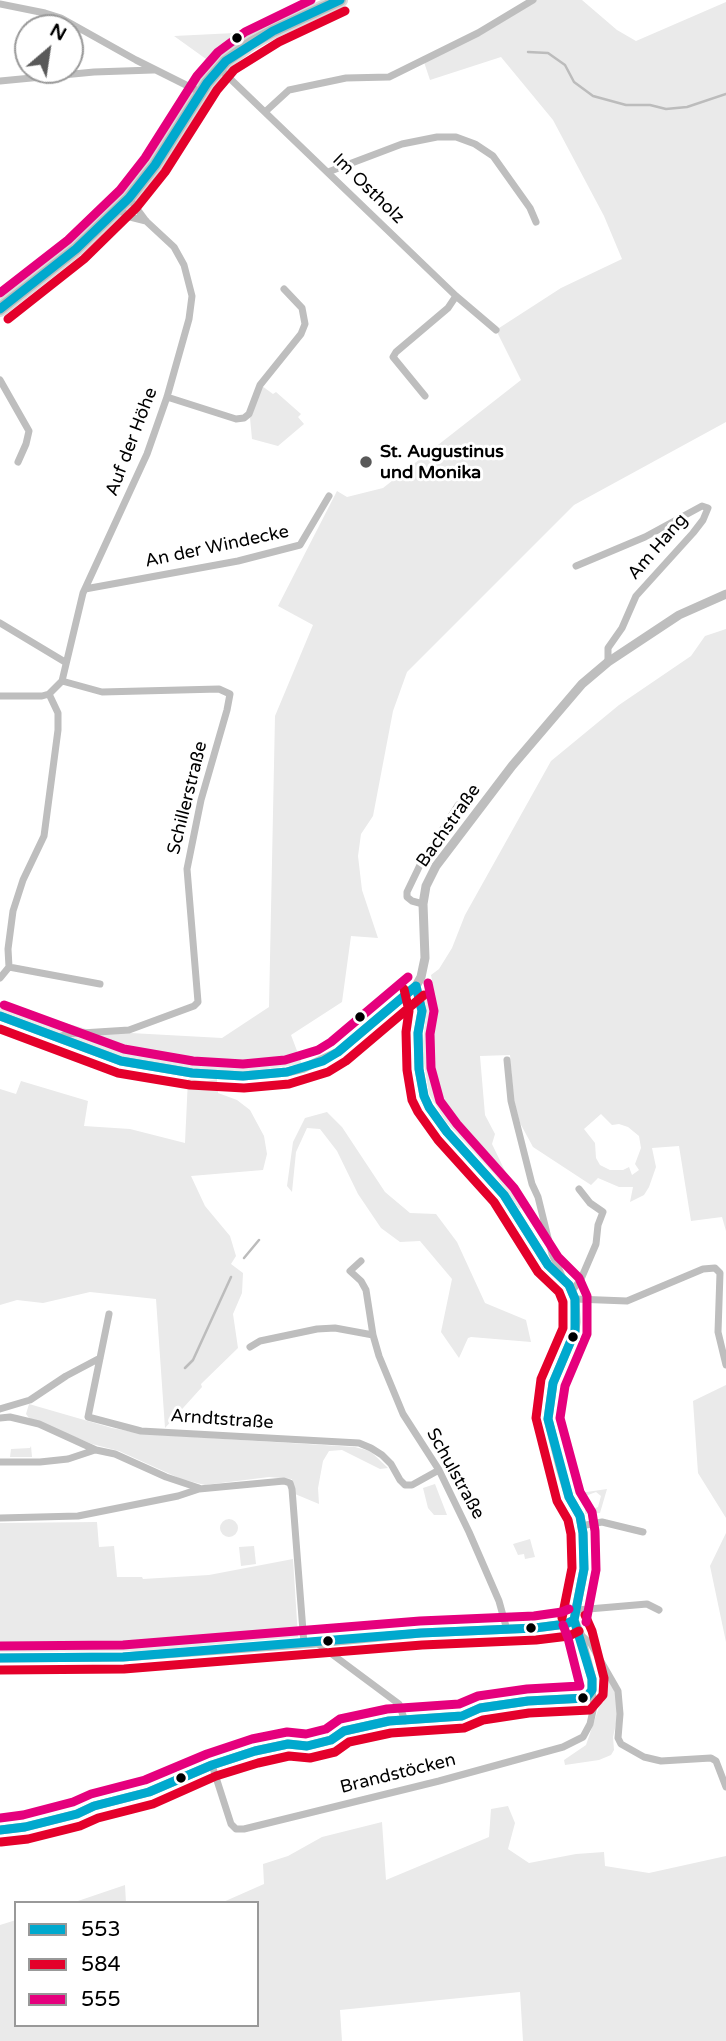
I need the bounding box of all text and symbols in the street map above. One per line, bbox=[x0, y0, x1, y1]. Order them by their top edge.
north arrow bbox=[14, 14, 84, 84]
text: N bbox=[46, 19, 70, 46]
unlabelled marker bbox=[230, 31, 244, 45]
street label: Im Ostholz bbox=[328, 149, 408, 229]
street label: Auf der Höhe bbox=[101, 385, 163, 499]
place label: St. Augustinus und Monika bbox=[380, 441, 504, 484]
marker: St. Augustinus und Monika bbox=[358, 454, 374, 470]
street label: Am Hang bbox=[623, 510, 693, 584]
street label: An der Windecke bbox=[143, 521, 291, 573]
street label: Schillerstraße bbox=[164, 739, 212, 857]
street label: Bachstraße bbox=[412, 780, 486, 872]
unlabelled marker bbox=[353, 1010, 367, 1024]
unlabelled marker bbox=[566, 1330, 580, 1344]
street label: Arndtstraße bbox=[170, 1406, 274, 1434]
street label: Schulstraße bbox=[421, 1425, 489, 1523]
unlabelled marker bbox=[524, 1621, 538, 1635]
unlabelled marker bbox=[321, 1634, 335, 1648]
unlabelled marker bbox=[576, 1691, 590, 1705]
street label: Brandstöcken bbox=[338, 1749, 458, 1799]
unlabelled marker bbox=[174, 1771, 188, 1785]
legend bbox=[14, 1901, 259, 2027]
text: 553 bbox=[81, 1917, 121, 1942]
text: 584 bbox=[81, 1952, 121, 1977]
text: 555 bbox=[81, 1987, 121, 2012]

